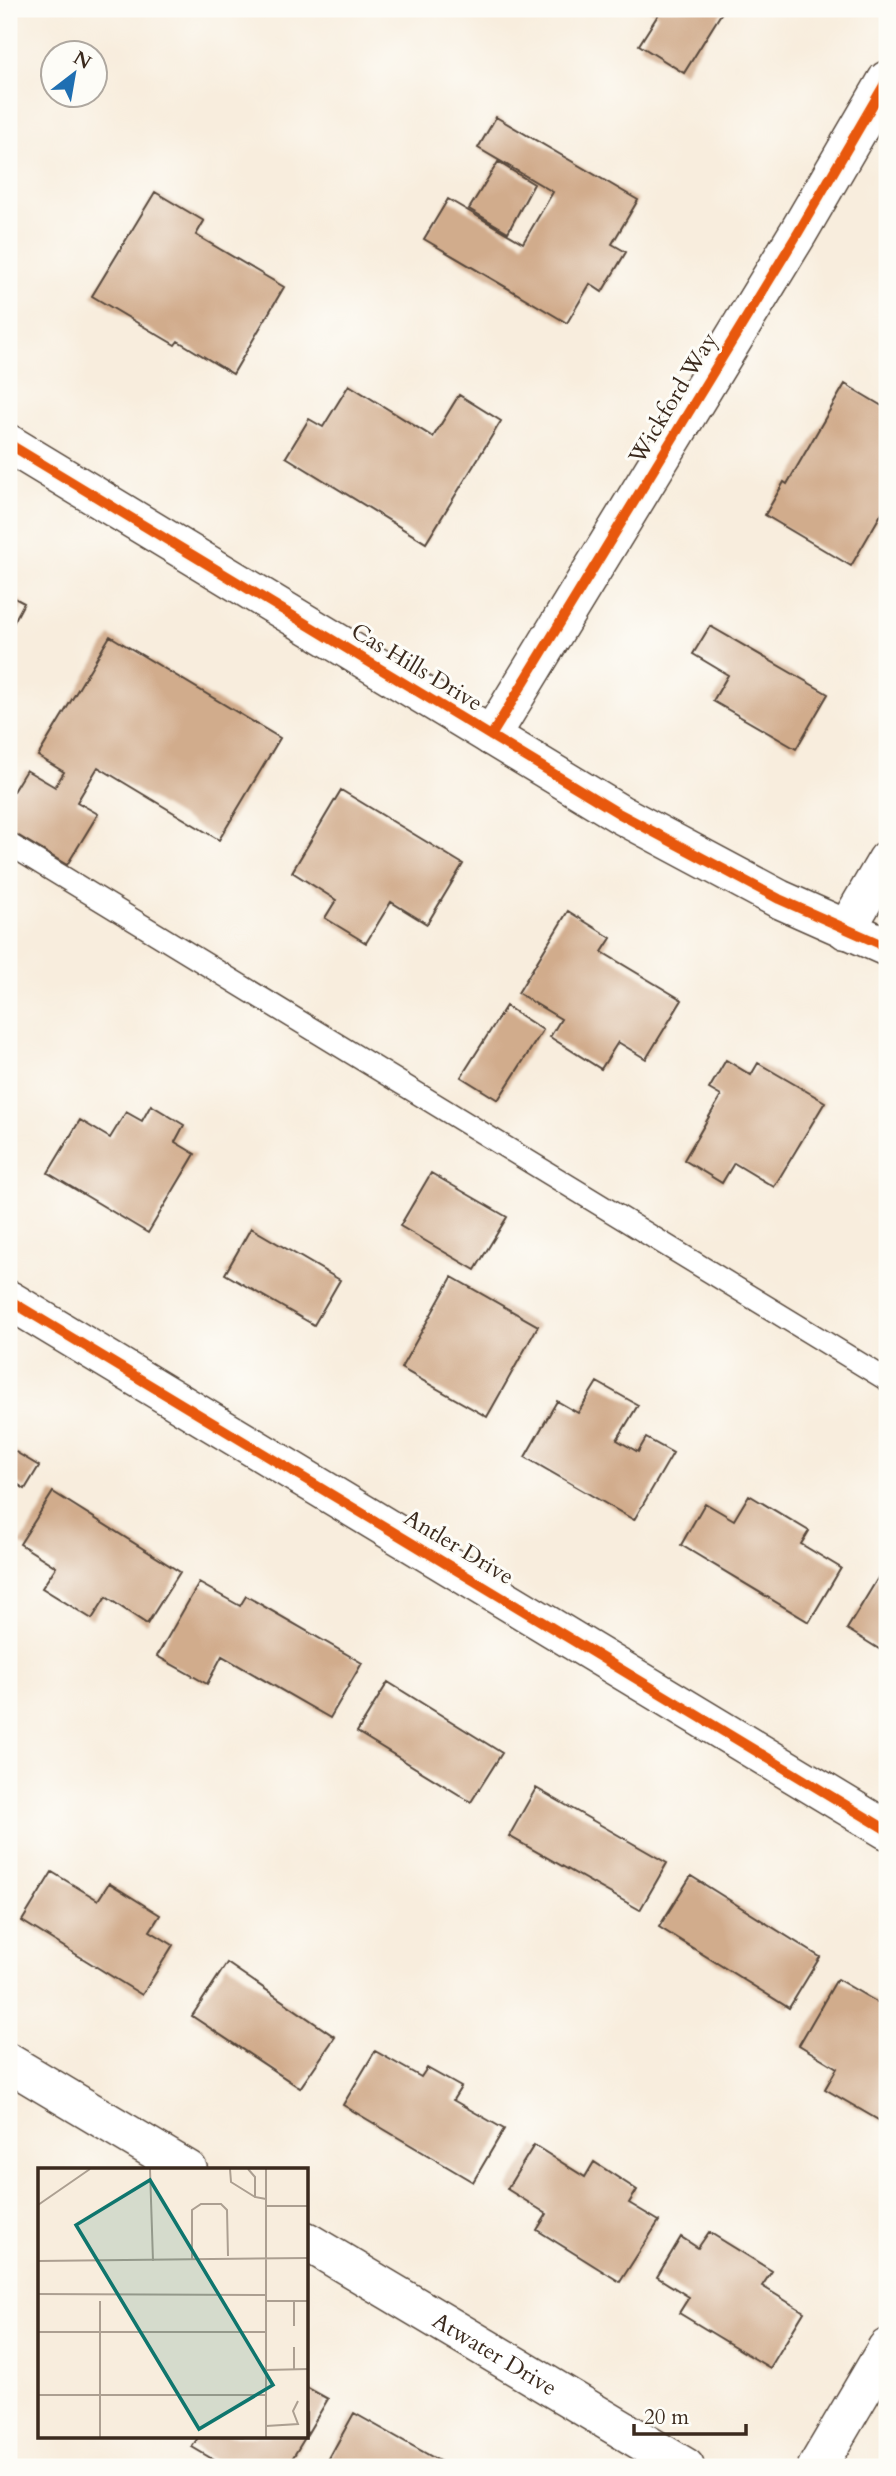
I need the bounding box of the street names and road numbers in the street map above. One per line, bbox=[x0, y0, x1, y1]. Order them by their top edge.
street label: Wickford Way bbox=[621, 326, 725, 470]
street label: Cas Hills Drive bbox=[345, 616, 489, 718]
street label: Antler Drive bbox=[398, 1502, 520, 1592]
street label: Atwater Drive bbox=[427, 2305, 563, 2403]

